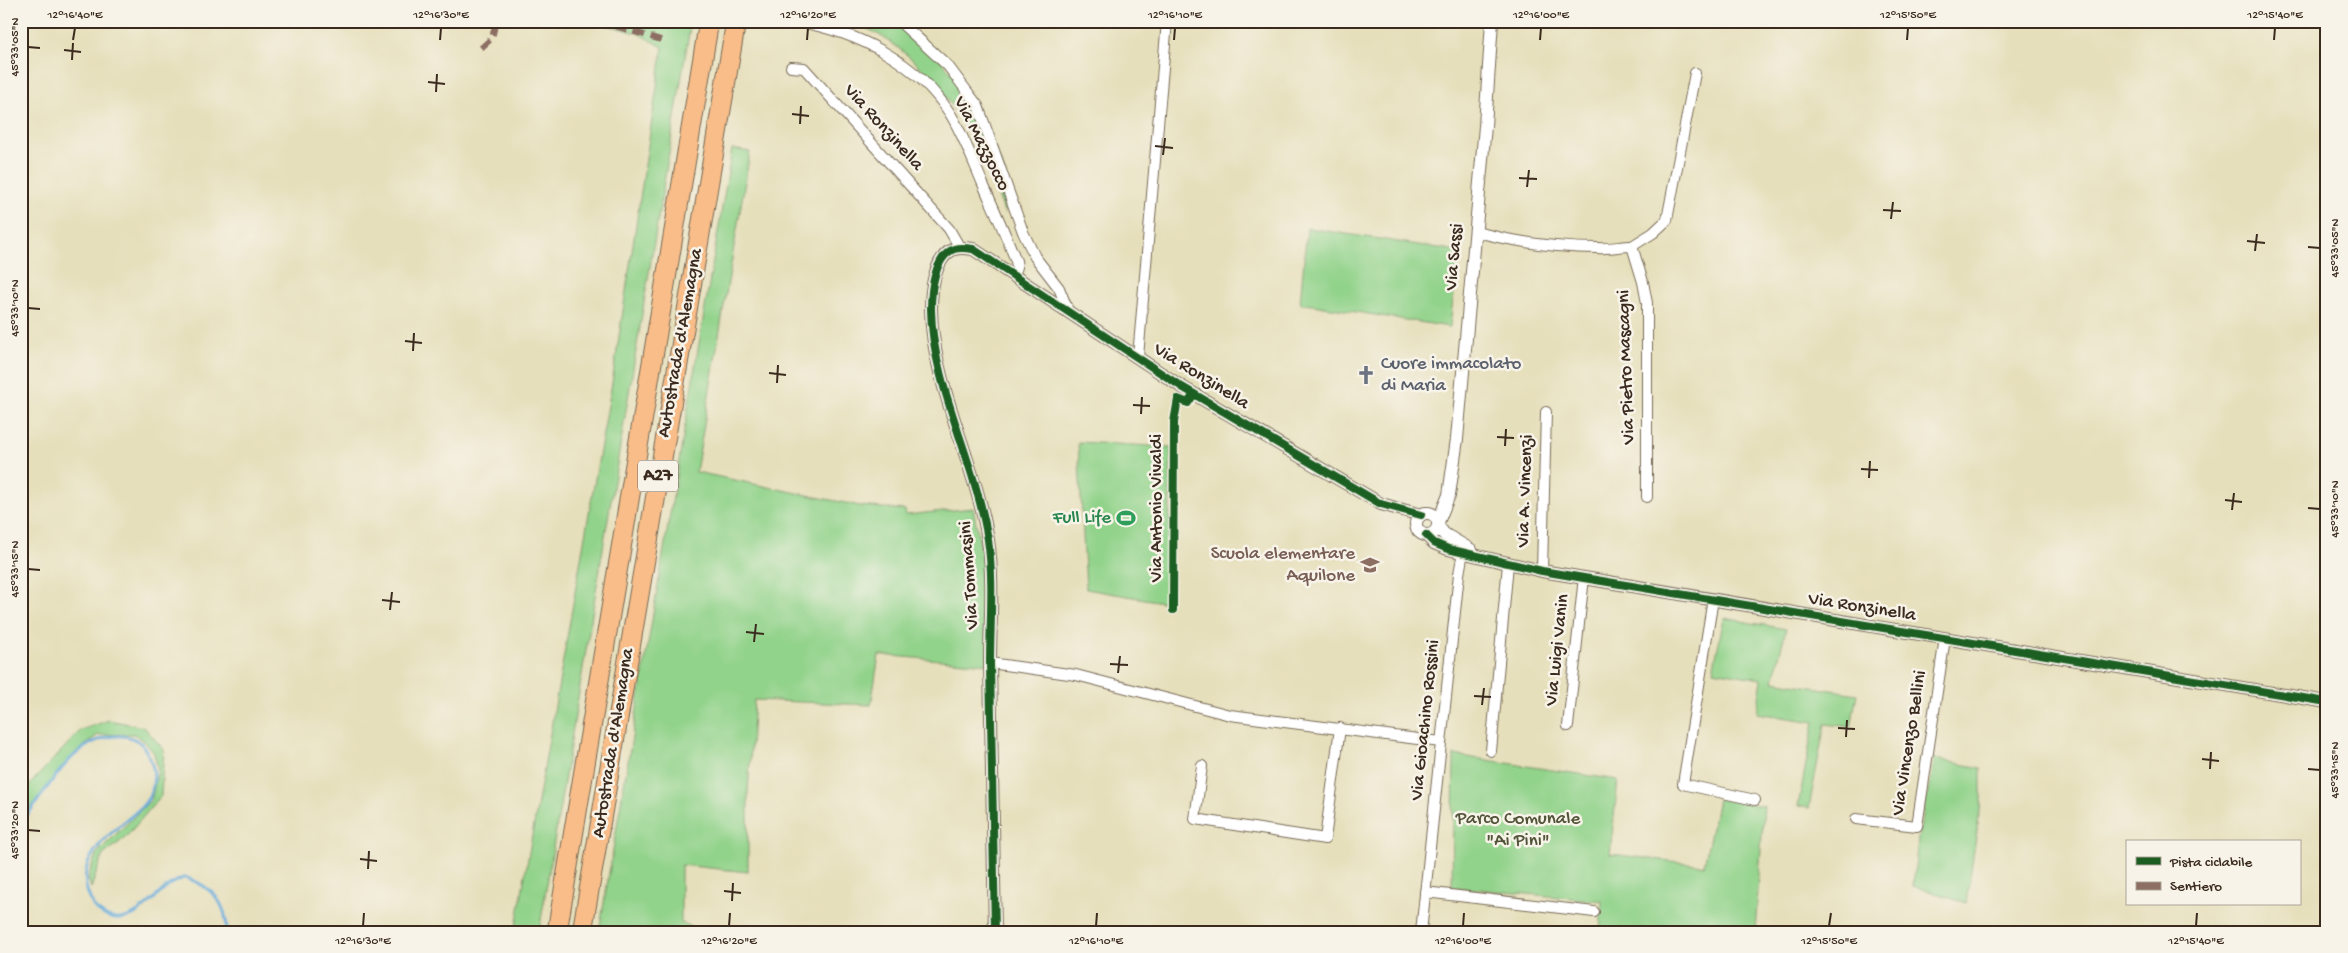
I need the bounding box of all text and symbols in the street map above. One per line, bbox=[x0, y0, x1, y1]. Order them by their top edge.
text: 12°16'40"E bbox=[46, 9, 103, 23]
text: 12°16'30"E bbox=[412, 9, 469, 23]
text: 12°16'20"E bbox=[779, 9, 836, 23]
text: 12°16'10"E bbox=[1147, 9, 1203, 23]
text: 12°16'00"E bbox=[1512, 9, 1570, 23]
text: 12°15'50"E bbox=[1879, 9, 1936, 23]
text: 12°15'40"E bbox=[2246, 9, 2303, 23]
text: 45°33'05"N bbox=[9, 17, 23, 76]
street label: Via Ronzinella bbox=[837, 79, 929, 177]
street label: Via Mazzocco bbox=[947, 92, 1015, 195]
text: 45°33'05"N bbox=[2329, 218, 2343, 277]
street label: Via Sassi bbox=[1441, 223, 1469, 292]
street label: Autostrada d'Alemagna bbox=[653, 245, 709, 439]
text: 45°33'10"N bbox=[9, 279, 23, 337]
street label: Via Pietro Mascagni bbox=[1613, 289, 1641, 446]
street label: Via Ronzinella bbox=[1148, 338, 1254, 416]
place label: Cuore immacolato di Maria bbox=[1381, 353, 1522, 398]
church icon: Cuore immacolato di Maria bbox=[1355, 364, 1377, 386]
street label: Via Antonio Vivaldi bbox=[1146, 434, 1169, 583]
street label: Via A. Vincenzi bbox=[1513, 434, 1539, 549]
road number: A27 bbox=[638, 461, 678, 492]
text: 45°33'10"N bbox=[2329, 480, 2343, 538]
place label: Full Life bbox=[1052, 507, 1111, 530]
sports icon: Full Life bbox=[1115, 507, 1137, 529]
street label: Via Tommasini bbox=[955, 520, 985, 631]
text: 45°33'15"N bbox=[9, 540, 23, 597]
place label: Scuola elementare Aquilone bbox=[1211, 543, 1355, 588]
school or university icon: Scuola elementare Aquilone bbox=[1359, 554, 1381, 576]
street label: Via Ronzinella bbox=[1805, 588, 1919, 628]
street label: Via Luigi Vanin bbox=[1541, 593, 1575, 708]
street label: Via Gioachino Rossini bbox=[1406, 638, 1446, 803]
street label: Autostrada d'Alemagna bbox=[588, 645, 641, 839]
street label: Via Vincenzo Bellini bbox=[1887, 669, 1933, 818]
text: 45°33'15"N bbox=[2329, 741, 2343, 798]
text: 45°33'20"N bbox=[9, 801, 23, 859]
park label: Parco Comunale "Ai Pini" bbox=[1455, 808, 1581, 853]
legend bbox=[2126, 840, 2300, 906]
text: Pista ciclabile bbox=[2169, 854, 2253, 872]
text: Sentiero bbox=[2170, 878, 2222, 896]
text: 12°16'30"E bbox=[334, 935, 391, 949]
text: 12°16'20"E bbox=[700, 935, 757, 949]
text: 12°16'10"E bbox=[1068, 935, 1124, 949]
text: 12°16'00"E bbox=[1434, 935, 1492, 949]
text: 12°15'50"E bbox=[1800, 935, 1857, 949]
text: 12°15'40"E bbox=[2167, 935, 2224, 949]

